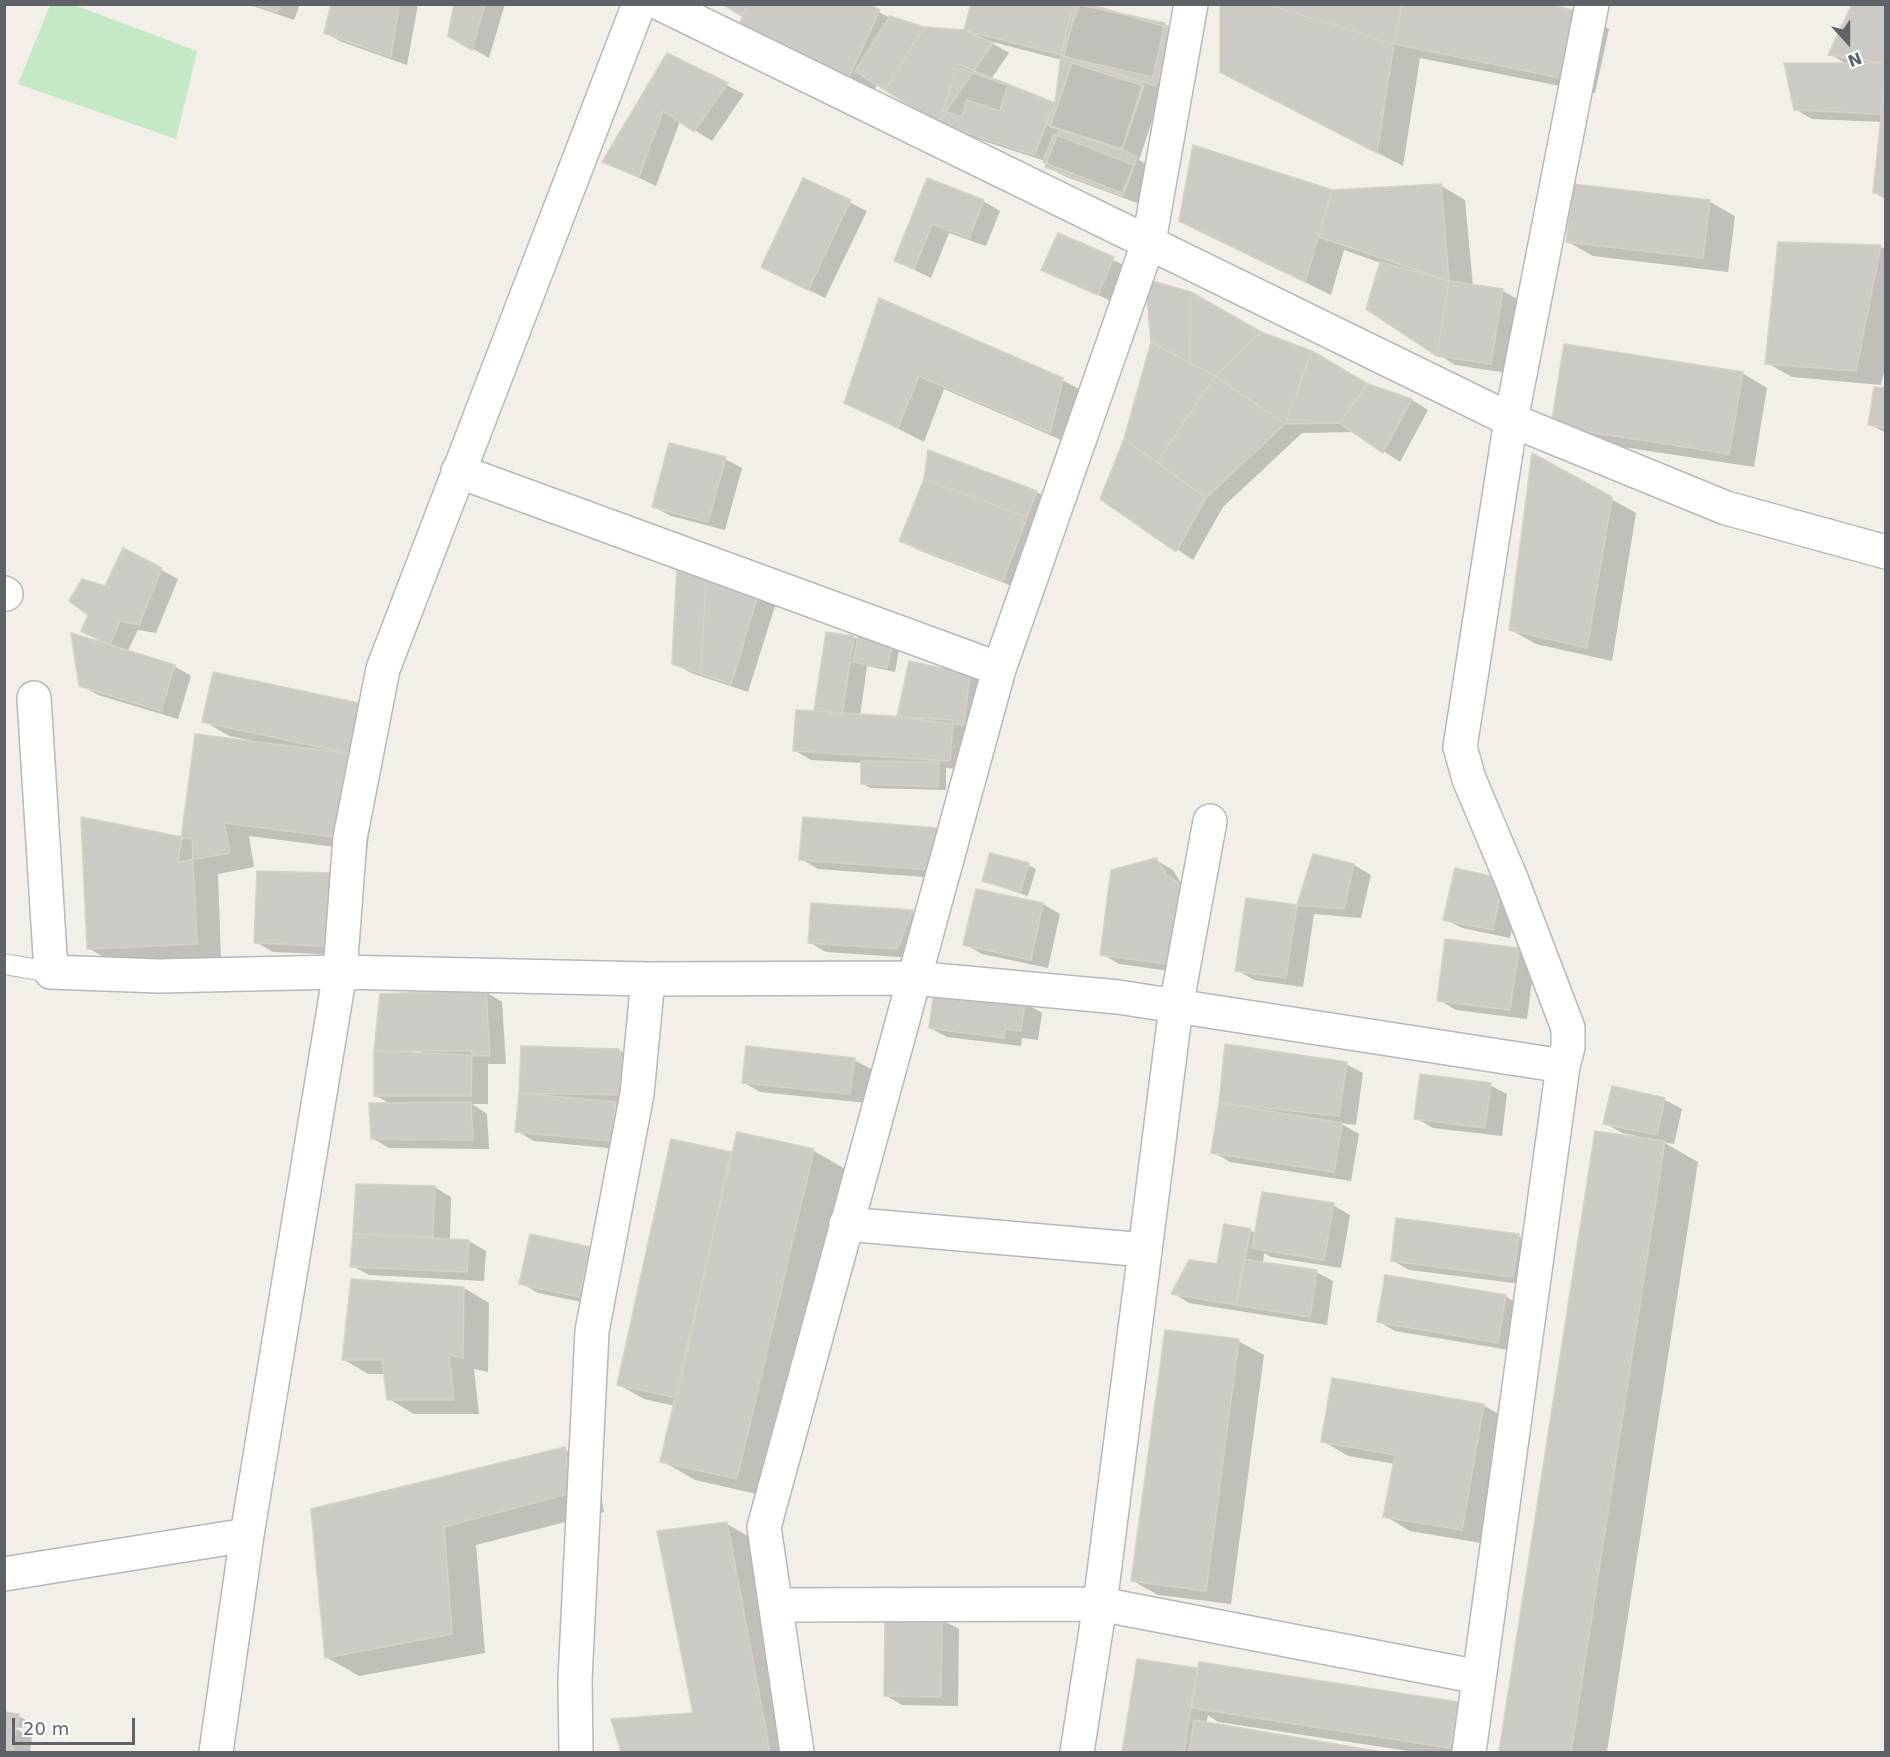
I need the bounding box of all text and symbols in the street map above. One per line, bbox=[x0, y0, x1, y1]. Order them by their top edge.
north arrow bbox=[1818, 12, 1878, 72]
text: N bbox=[1845, 48, 1864, 71]
scale bar bbox=[15, 1706, 138, 1744]
text: 20 m bbox=[23, 1718, 69, 1739]

